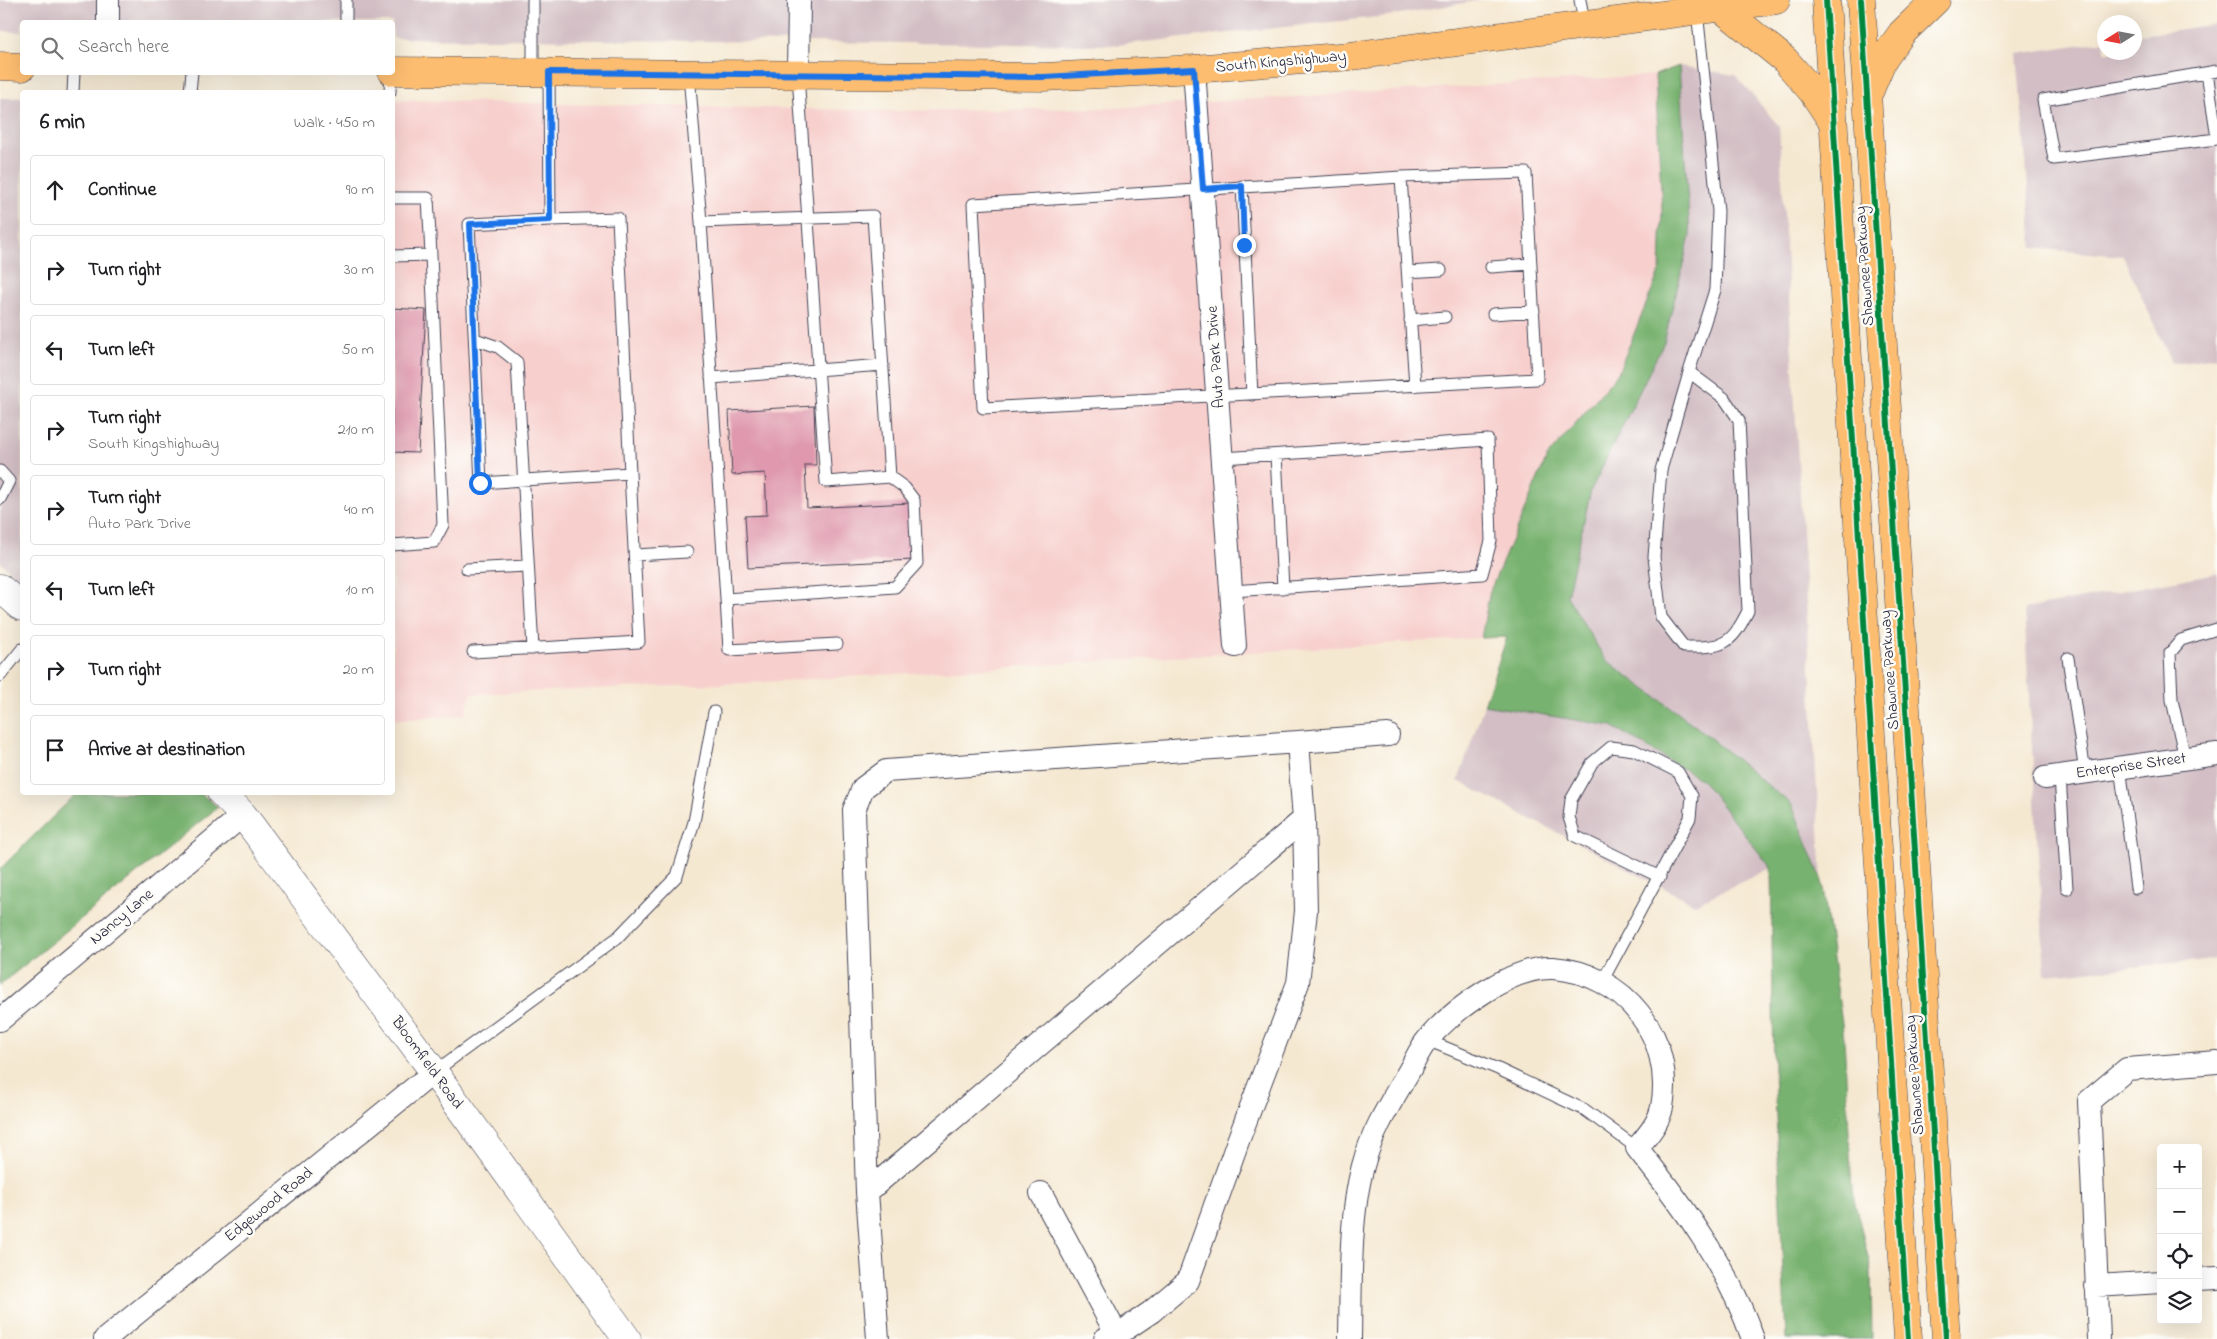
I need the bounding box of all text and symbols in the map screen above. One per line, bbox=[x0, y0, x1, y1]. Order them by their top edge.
north arrow bbox=[2097, 15, 2142, 60]
search box bbox=[20, 20, 395, 75]
icon: search bbox=[38, 34, 66, 62]
text: Search here bbox=[78, 34, 169, 61]
street label: South Kingshighway bbox=[1215, 44, 1348, 80]
text: 6 min bbox=[40, 108, 85, 138]
text: Walk · 450 m bbox=[294, 111, 375, 135]
icon: ahead bbox=[41, 176, 69, 204]
text: Continue bbox=[88, 177, 156, 204]
text: 90 m bbox=[346, 178, 374, 202]
street label: Shawnee Parkway bbox=[1849, 205, 1881, 327]
route end bbox=[1233, 234, 1256, 257]
icon: right bbox=[41, 256, 69, 284]
text: Turn right bbox=[88, 257, 161, 284]
text: 30 m bbox=[344, 258, 374, 282]
street label: Auto Park Drive bbox=[1200, 304, 1232, 409]
icon: left bbox=[41, 336, 69, 364]
text: Turn left bbox=[88, 337, 155, 364]
text: 50 m bbox=[342, 338, 374, 362]
text: Turn right bbox=[88, 405, 161, 432]
icon: right bbox=[41, 416, 69, 444]
text: 210 m bbox=[338, 418, 374, 442]
text: South Kingshighway bbox=[88, 432, 219, 456]
route start bbox=[469, 472, 492, 495]
text: Turn right bbox=[88, 485, 161, 512]
icon: right bbox=[41, 496, 69, 524]
text: 40 m bbox=[344, 498, 374, 522]
text: Auto Park Drive bbox=[88, 512, 191, 536]
icon: left bbox=[41, 576, 69, 604]
text: Turn left bbox=[88, 577, 155, 604]
text: 10 m bbox=[346, 578, 374, 602]
street label: Shawnee Parkway bbox=[1874, 609, 1906, 731]
icon: right bbox=[41, 656, 69, 684]
text: Turn right bbox=[88, 657, 161, 684]
text: 20 m bbox=[343, 658, 374, 682]
icon: arrive bbox=[41, 736, 69, 764]
text: Arrive at destination bbox=[88, 737, 245, 764]
street label: Enterprise Street bbox=[2074, 746, 2188, 786]
street label: Nancy Lane bbox=[85, 883, 160, 951]
street label: Bloomfield Road bbox=[385, 1011, 469, 1114]
street label: Shawnee Parkway bbox=[1899, 1014, 1931, 1136]
map controls bbox=[2157, 1144, 2202, 1324]
button: + bbox=[2157, 1144, 2202, 1189]
street label: Edgewood Road bbox=[220, 1162, 318, 1248]
button: − bbox=[2157, 1189, 2202, 1234]
button: locate bbox=[2157, 1234, 2202, 1279]
button: layers bbox=[2157, 1279, 2202, 1324]

